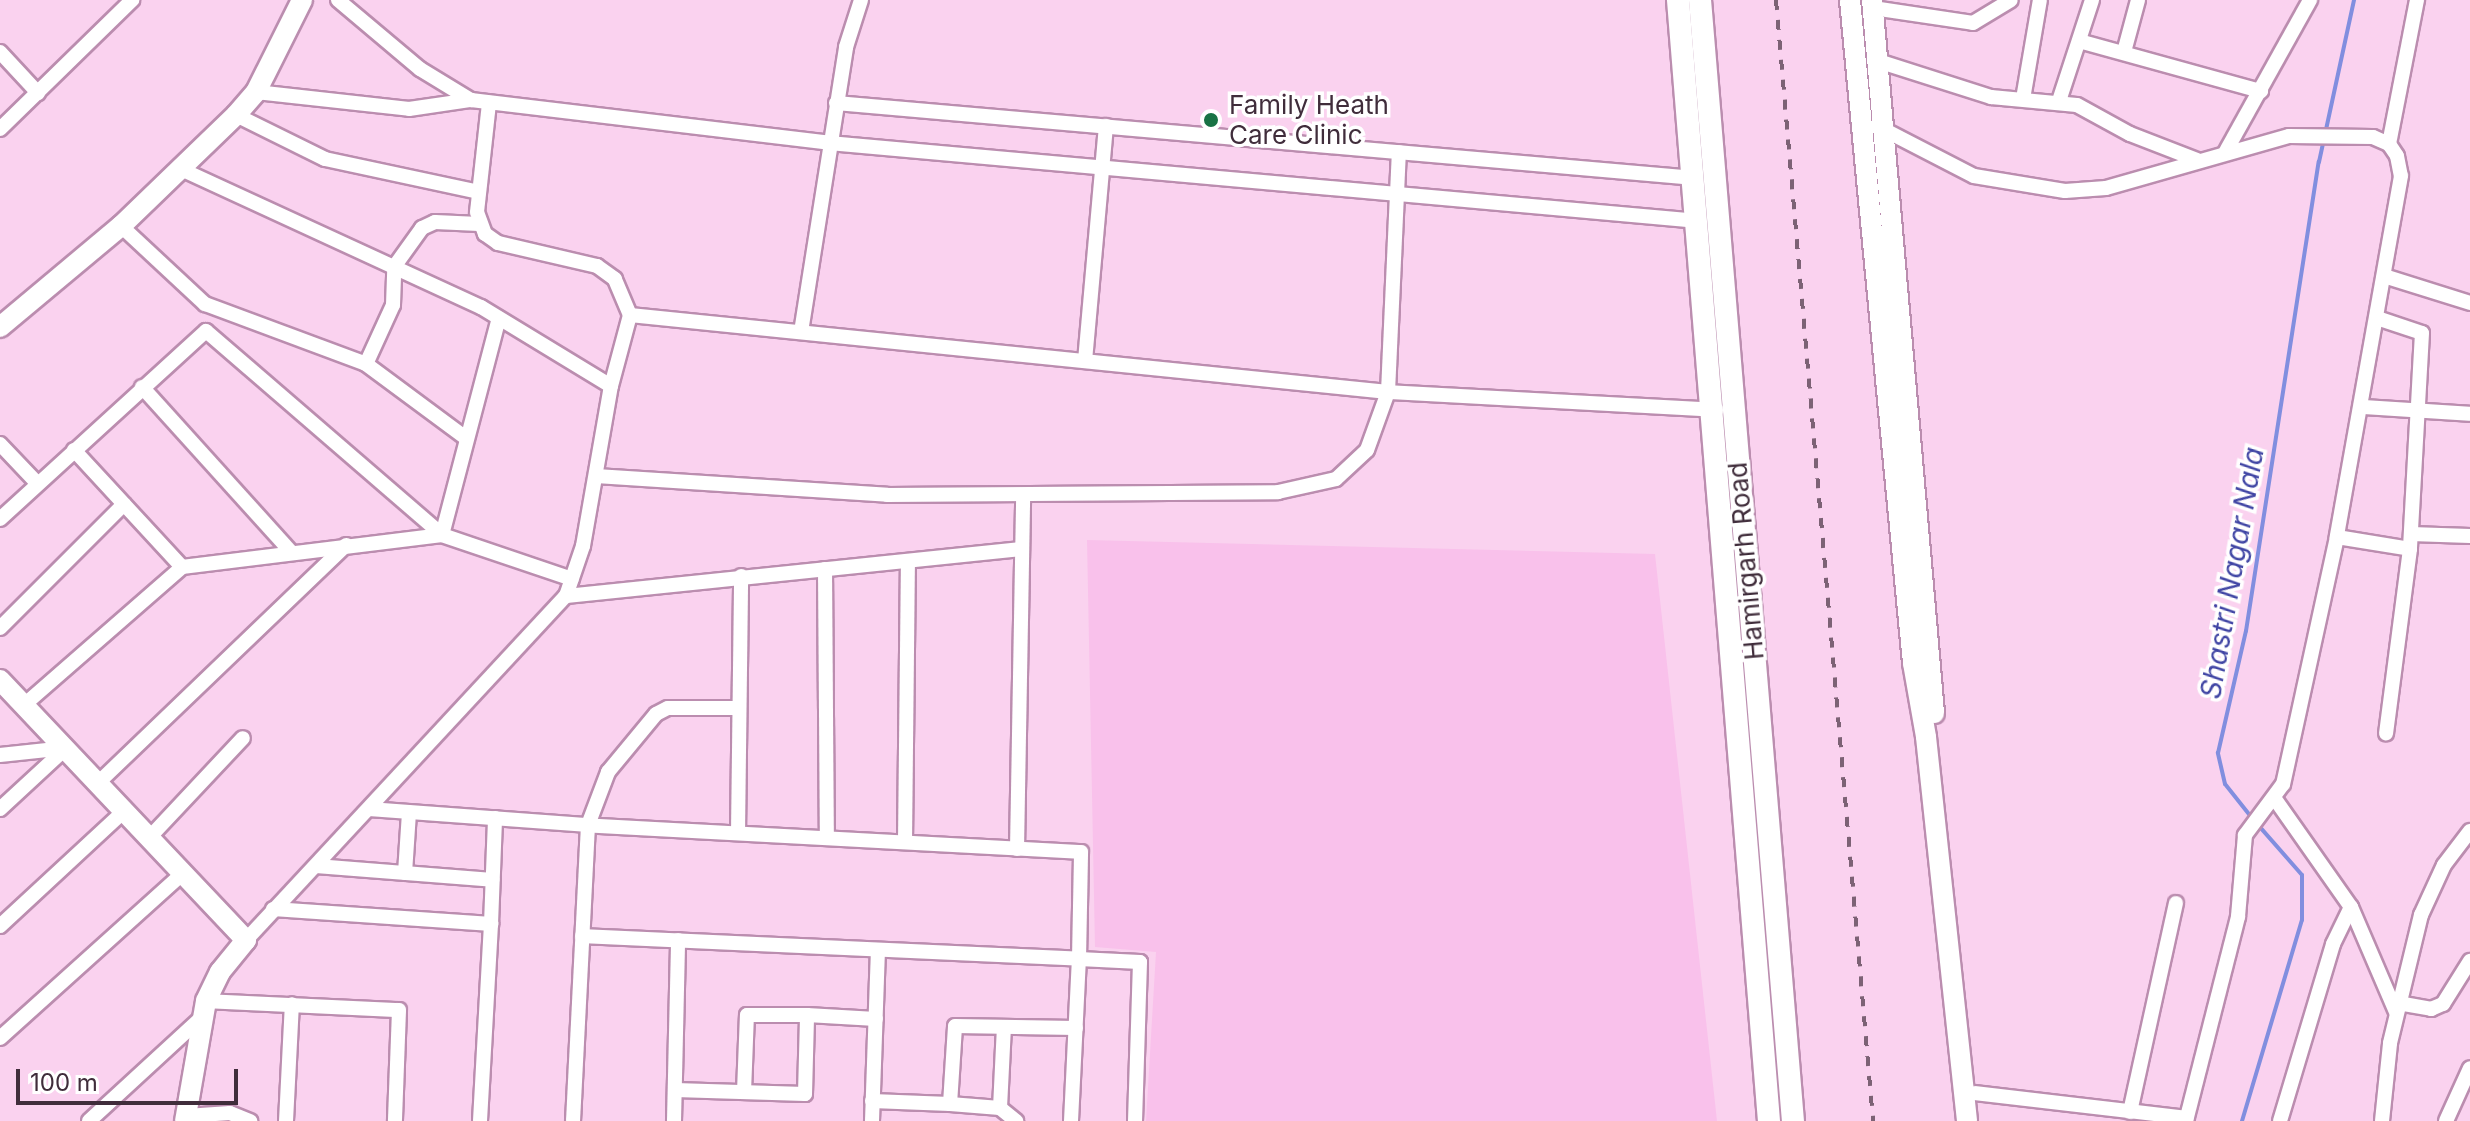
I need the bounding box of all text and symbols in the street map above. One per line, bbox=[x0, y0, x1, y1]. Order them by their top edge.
place label: Family Heath Care Clinic bbox=[1229, 89, 1389, 150]
marker: Family Heath Care Clinic bbox=[1200, 109, 1222, 131]
water label: Shastri Nagar Nala bbox=[2193, 445, 2271, 701]
street label: Hamirgarh Road bbox=[1722, 461, 1770, 661]
scale bar bbox=[20, 1053, 242, 1103]
text: 100 m bbox=[30, 1068, 98, 1097]

